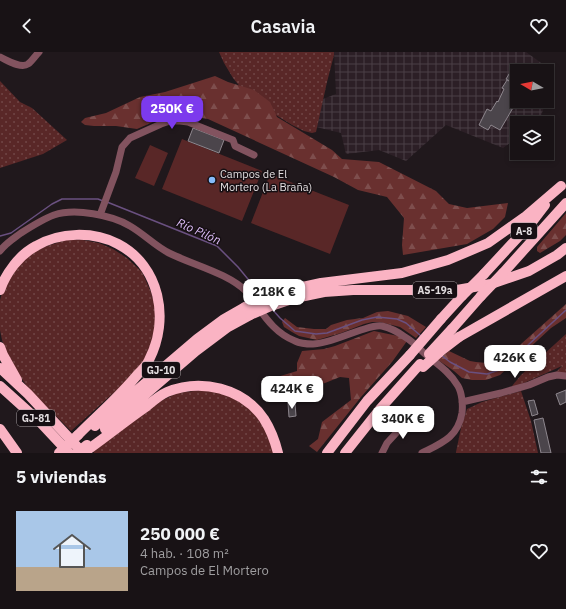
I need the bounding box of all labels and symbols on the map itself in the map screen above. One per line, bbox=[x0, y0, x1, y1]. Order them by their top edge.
north arrow bbox=[510, 64, 554, 108]
pin: 250K € bbox=[139, 96, 205, 130]
place label: Campos de El Mortero (La Braña) bbox=[220, 167, 312, 194]
marker: Campos de El Mortero (La Braña) bbox=[207, 175, 217, 185]
water label: Río Pilón bbox=[175, 215, 224, 247]
road number: A-8 bbox=[511, 223, 537, 239]
pin: 218K € bbox=[241, 279, 307, 313]
road number: AS-19a bbox=[413, 282, 457, 298]
pin: 426K € bbox=[482, 345, 548, 379]
road number: GJ-10 bbox=[142, 362, 180, 378]
pin: 424K € bbox=[259, 376, 325, 410]
pin: 340K € bbox=[370, 406, 436, 440]
road number: GJ-81 bbox=[17, 410, 55, 426]

